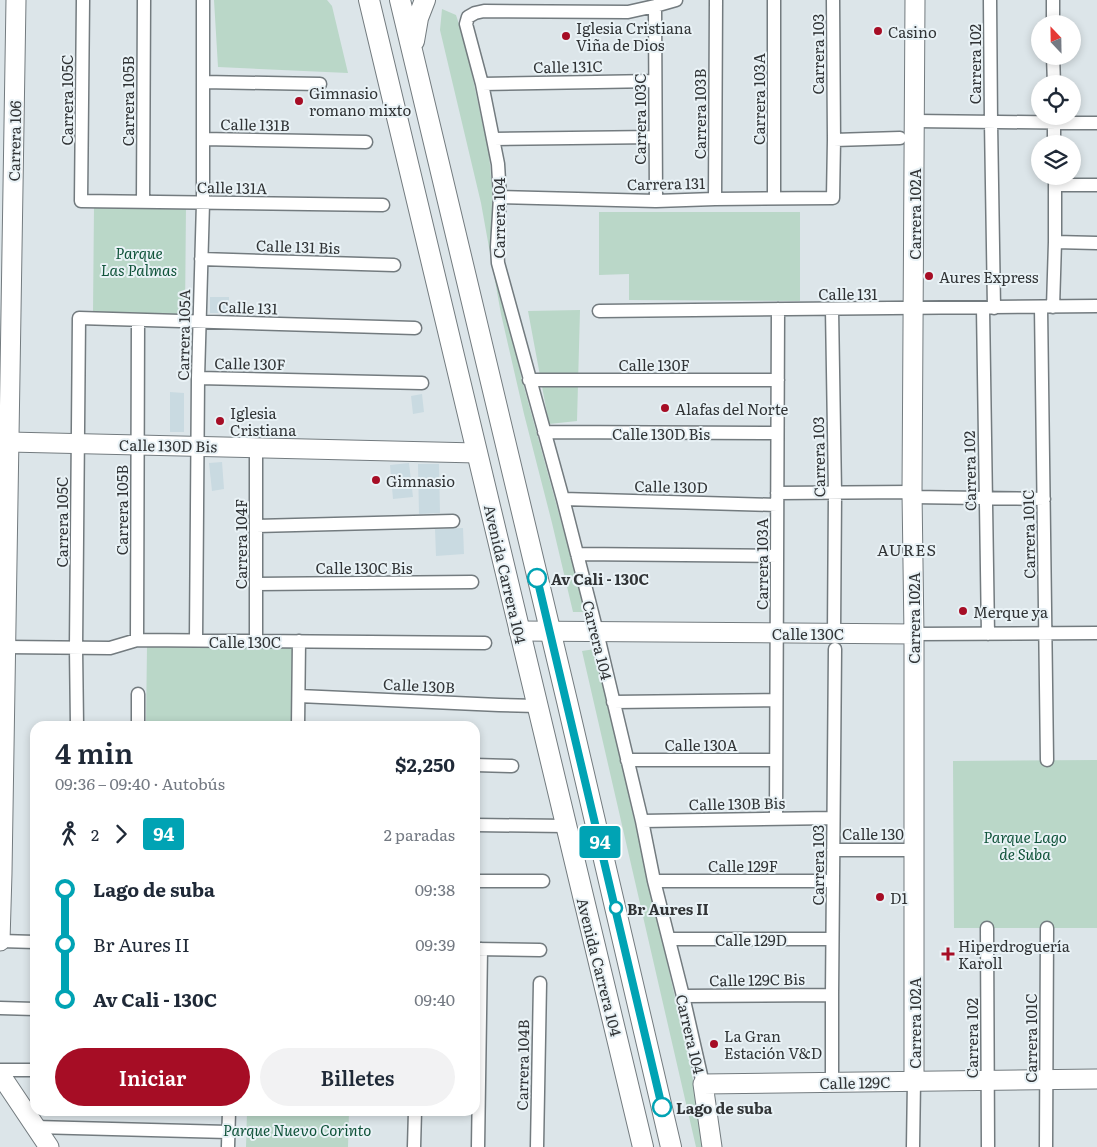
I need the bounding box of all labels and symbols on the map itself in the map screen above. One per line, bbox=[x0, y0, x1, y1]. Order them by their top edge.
street label: Carrera 103 bbox=[806, 14, 829, 94]
north arrow bbox=[1031, 15, 1081, 65]
place label: Iglesia Cristiana Viña de Dios bbox=[576, 16, 693, 56]
place label: Casino bbox=[888, 20, 937, 43]
street label: Carrera 102 bbox=[963, 23, 986, 104]
marker: Casino bbox=[872, 25, 884, 37]
marker: Iglesia Cristiana Viña de Dios bbox=[560, 30, 572, 42]
street label: Carrera 103A bbox=[747, 53, 770, 145]
street label: Carrera 105C bbox=[55, 54, 78, 146]
street label: Calle 131C bbox=[533, 54, 603, 78]
street label: Carrera 105B bbox=[116, 56, 139, 146]
street label: Carrera 103B bbox=[688, 69, 711, 159]
street label: Carrera 103C bbox=[628, 73, 651, 165]
place label: Gimnasio romano mixto bbox=[309, 81, 412, 121]
marker: Gimnasio romano mixto bbox=[293, 95, 305, 107]
street label: Carrera 106 bbox=[2, 100, 26, 182]
street label: Calle 131B bbox=[220, 112, 290, 136]
street label: Carrera 102A bbox=[903, 168, 926, 260]
street label: Carrera 131 bbox=[627, 171, 705, 195]
street label: Calle 131A bbox=[197, 175, 267, 199]
street label: Carrera 104 bbox=[487, 177, 510, 259]
street label: Calle 131 Bis bbox=[256, 233, 341, 259]
park label: Parque Las Palmas bbox=[101, 241, 177, 281]
place label: Aures Express bbox=[939, 265, 1039, 288]
marker: Aures Express bbox=[923, 270, 935, 282]
street label: Calle 131 bbox=[818, 282, 878, 305]
street label: Carrera 105A bbox=[171, 289, 195, 381]
street label: Calle 131 bbox=[218, 294, 278, 320]
street label: Calle 130F bbox=[214, 351, 286, 375]
street label: Calle 130F bbox=[618, 353, 690, 376]
place label: Alafas del Norte bbox=[675, 397, 789, 420]
place label: Iglesia Cristiana bbox=[230, 401, 297, 441]
marker: Alafas del Norte bbox=[659, 402, 671, 414]
marker: Iglesia Cristiana bbox=[214, 415, 226, 427]
street label: Carrera 103 bbox=[806, 416, 830, 498]
street label: Calle 130D Bis bbox=[612, 422, 710, 445]
street label: Carrera 102 bbox=[957, 430, 981, 511]
street label: Calle 130D Bis bbox=[119, 433, 217, 457]
street label: Carrera 105B bbox=[110, 465, 133, 555]
place label: Gimnasio bbox=[386, 469, 455, 492]
marker: Gimnasio bbox=[370, 474, 382, 486]
street label: Calle 130D bbox=[634, 474, 708, 498]
street label: Carrera 105C bbox=[50, 476, 73, 568]
street label: Carrera 101C bbox=[1016, 489, 1040, 579]
street label: Carrera 104F bbox=[229, 499, 252, 589]
street label: Avenida Carrera 104 bbox=[479, 502, 533, 646]
street label: Carrera 103A bbox=[750, 518, 773, 610]
district label: AURES bbox=[877, 537, 937, 561]
street label: Calle 130C Bis bbox=[315, 556, 413, 579]
place label: Av Cali - 130C bbox=[551, 567, 649, 590]
marker: Av Cali - 130C bbox=[527, 568, 547, 588]
street label: Carrera 102A bbox=[902, 572, 925, 664]
street label: Carrera 104 bbox=[577, 598, 619, 682]
place label: Merque ya bbox=[973, 600, 1049, 623]
marker: Merque ya bbox=[957, 605, 969, 617]
street label: Calle 130C bbox=[772, 622, 844, 645]
street label: Calle 130C bbox=[209, 630, 281, 653]
street label: Calle 130B bbox=[382, 672, 456, 698]
street label: Calle 130A bbox=[664, 733, 738, 756]
street label: Calle 130B Bis bbox=[689, 791, 786, 815]
street label: Calle 130 bbox=[842, 822, 904, 845]
street label: Carrera 103 bbox=[806, 825, 829, 905]
park label: Parque Lago de Suba bbox=[983, 825, 1067, 865]
line badge: 94 bbox=[578, 826, 622, 858]
street label: Calle 129F bbox=[708, 854, 778, 877]
place label: D1 bbox=[890, 886, 908, 909]
marker: D1 bbox=[874, 891, 886, 903]
street label: Avenida Carrera 104 bbox=[572, 895, 628, 1039]
place label: Br Aures II bbox=[627, 897, 709, 920]
marker: Br Aures II bbox=[609, 901, 623, 915]
street label: Calle 129D bbox=[715, 928, 787, 951]
place label: Hiperdroguería Karoll bbox=[958, 934, 1071, 974]
marker: Hiperdroguería Karoll bbox=[942, 948, 954, 960]
street label: Calle 129C Bis bbox=[709, 967, 805, 991]
street label: Carrera 102A bbox=[903, 977, 926, 1069]
street label: Carrera 104 bbox=[671, 992, 711, 1076]
street label: Carrera 101C bbox=[1019, 993, 1042, 1083]
street label: Carrera 102 bbox=[960, 997, 983, 1078]
street label: Carrera 104B bbox=[510, 1019, 534, 1111]
place label: La Gran Estación V&D bbox=[724, 1024, 822, 1064]
marker: La Gran Estación V&D bbox=[708, 1038, 720, 1050]
street label: Calle 129C bbox=[819, 1070, 891, 1094]
place label: Lago de suba bbox=[676, 1096, 773, 1119]
marker: Lago de suba bbox=[652, 1097, 672, 1117]
park label: Parque Nuevo Corinto bbox=[223, 1118, 371, 1141]

